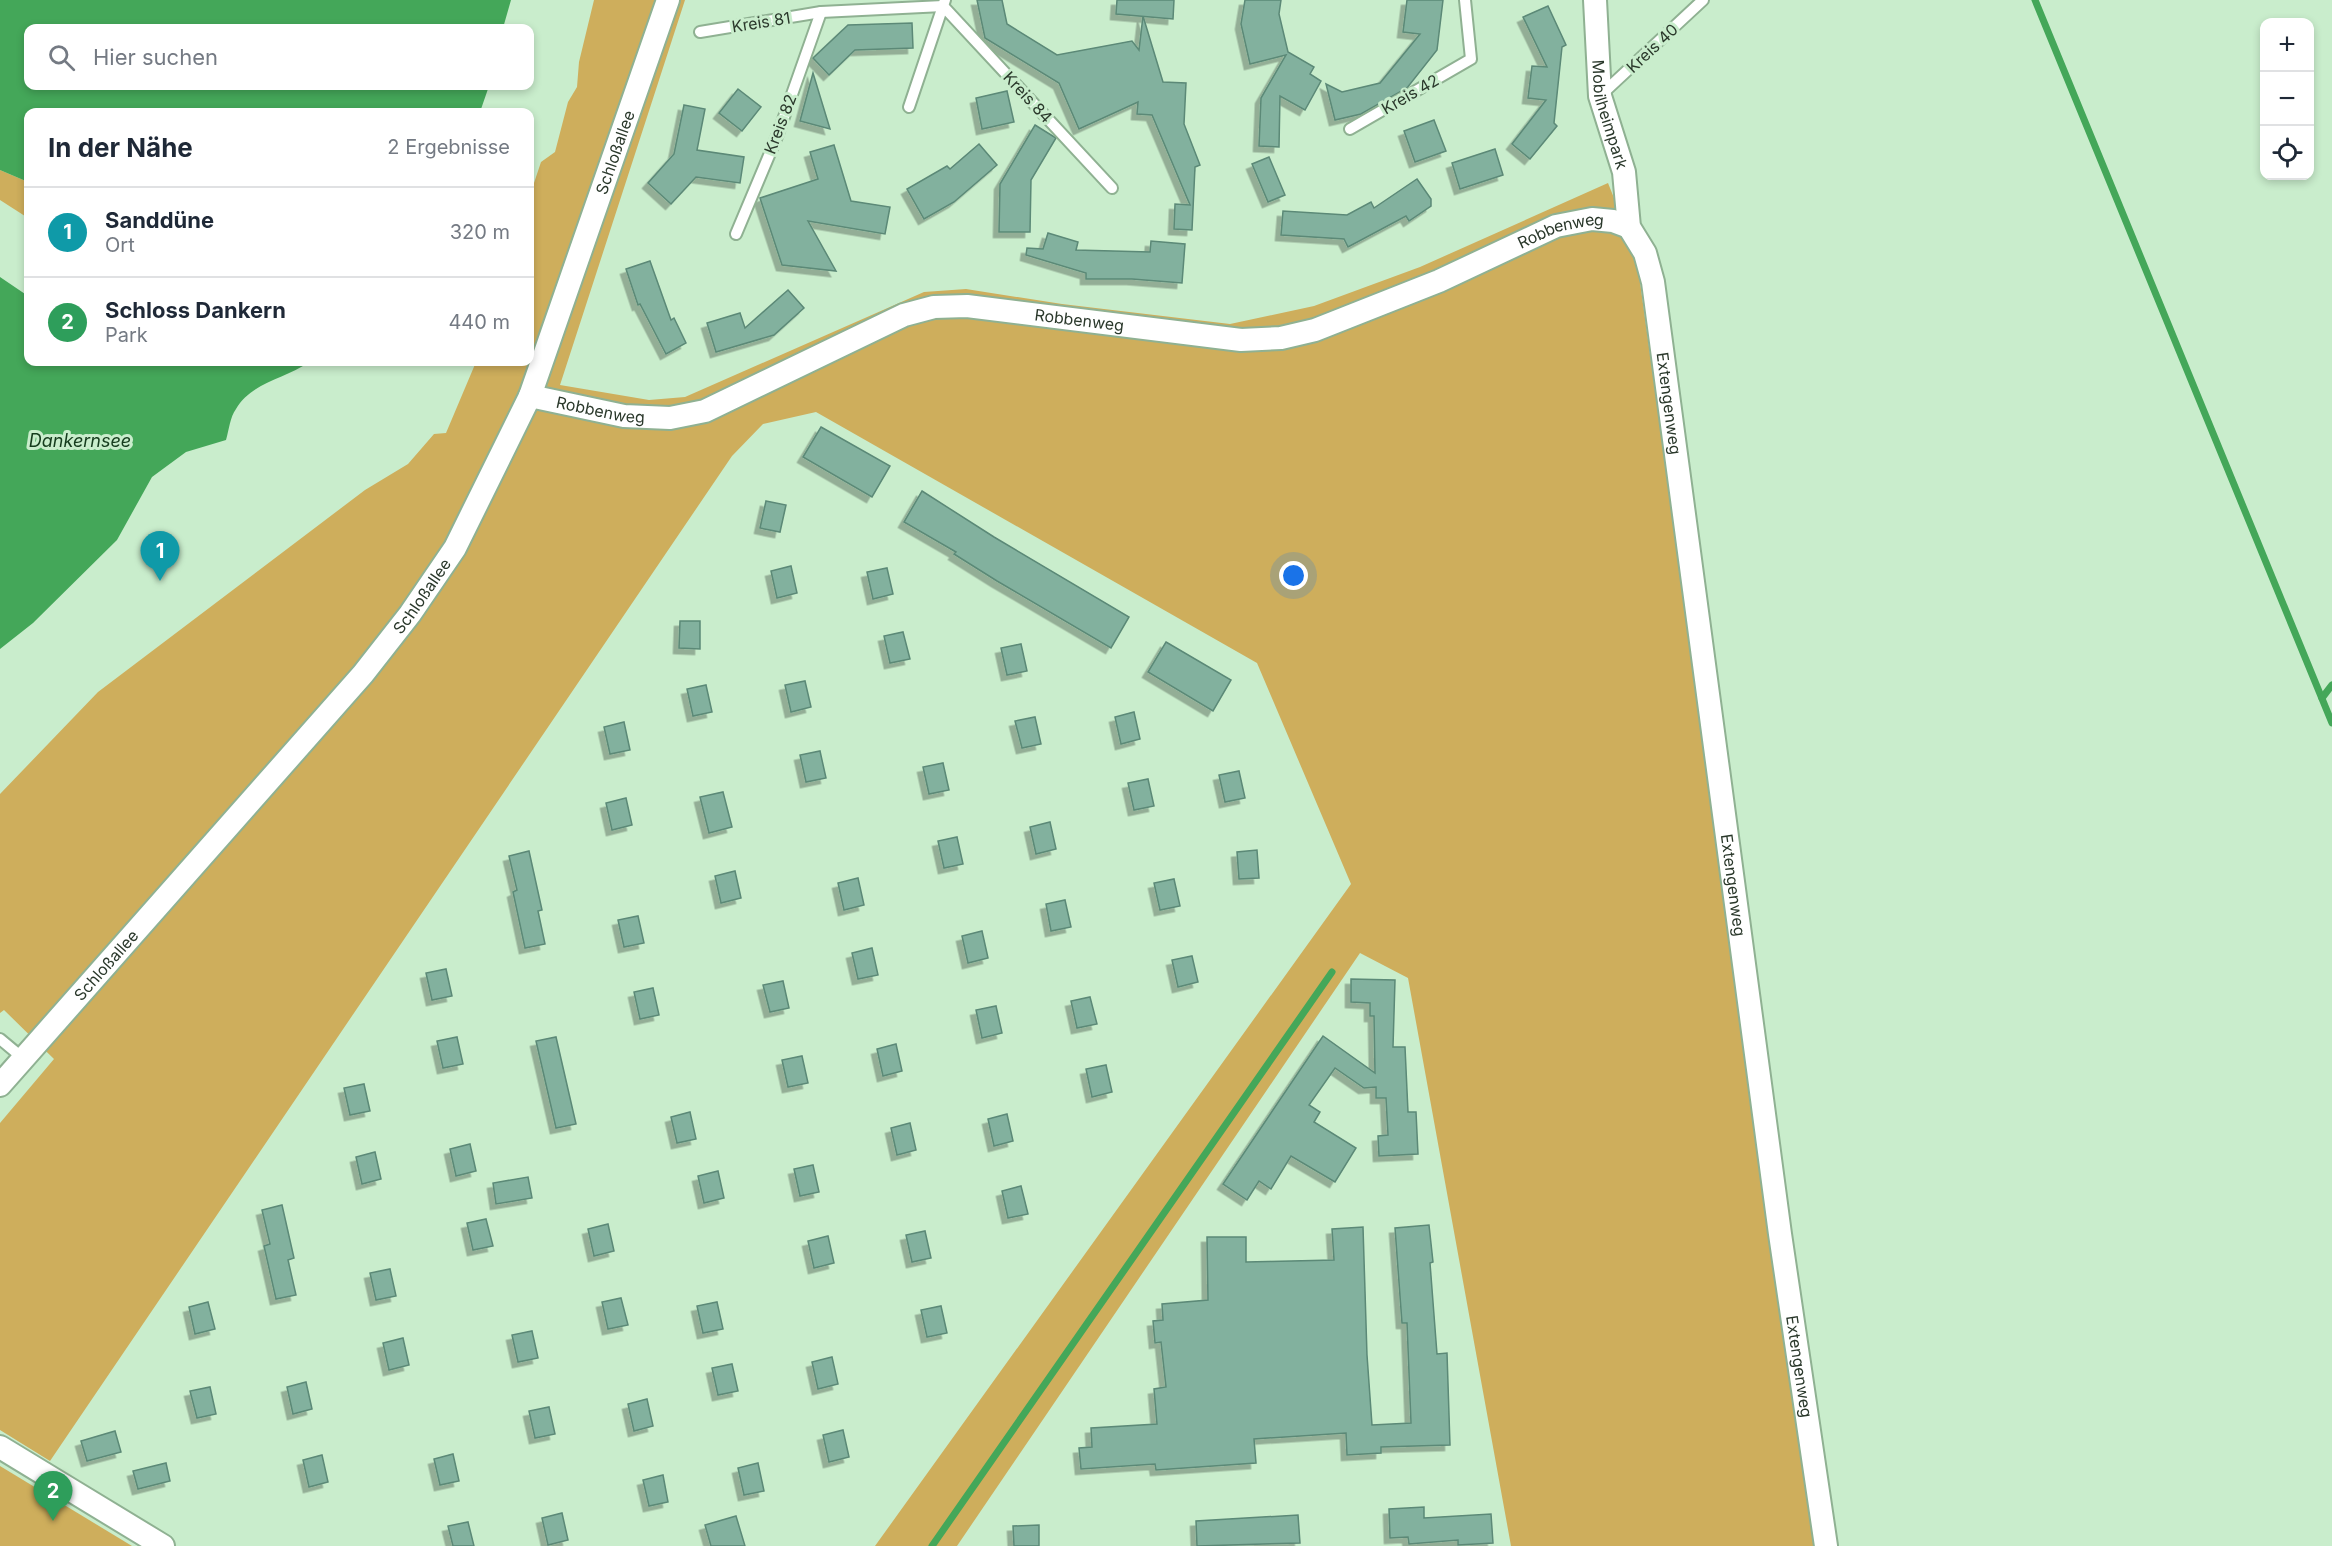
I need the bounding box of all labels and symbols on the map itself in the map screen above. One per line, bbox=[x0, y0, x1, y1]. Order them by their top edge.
street label: Kreis 81 bbox=[730, 8, 792, 36]
street label: Kreis 40 bbox=[1622, 19, 1682, 77]
street label: Mobilheimpark bbox=[1588, 59, 1632, 172]
street label: Kreis 84 bbox=[999, 67, 1057, 127]
street label: Kreis 42 bbox=[1378, 70, 1442, 118]
street label: Kreis 82 bbox=[759, 91, 801, 157]
street label: Schloßallee bbox=[591, 108, 639, 197]
street label: Robbenweg bbox=[1514, 209, 1605, 253]
street label: Robbenweg bbox=[1033, 304, 1125, 335]
street label: Extengenweg bbox=[1652, 351, 1686, 456]
street label: Robbenweg bbox=[554, 392, 645, 427]
water label: Dankernsee bbox=[29, 430, 131, 451]
pin: 1 bbox=[140, 532, 180, 581]
street label: Schloßallee bbox=[388, 554, 455, 638]
your location bbox=[1279, 561, 1308, 590]
street label: Extengenweg bbox=[1717, 833, 1750, 937]
street label: Schloßallee bbox=[69, 926, 142, 1005]
street label: Extengenweg bbox=[1782, 1314, 1817, 1419]
pin: 2 bbox=[34, 1472, 72, 1521]

